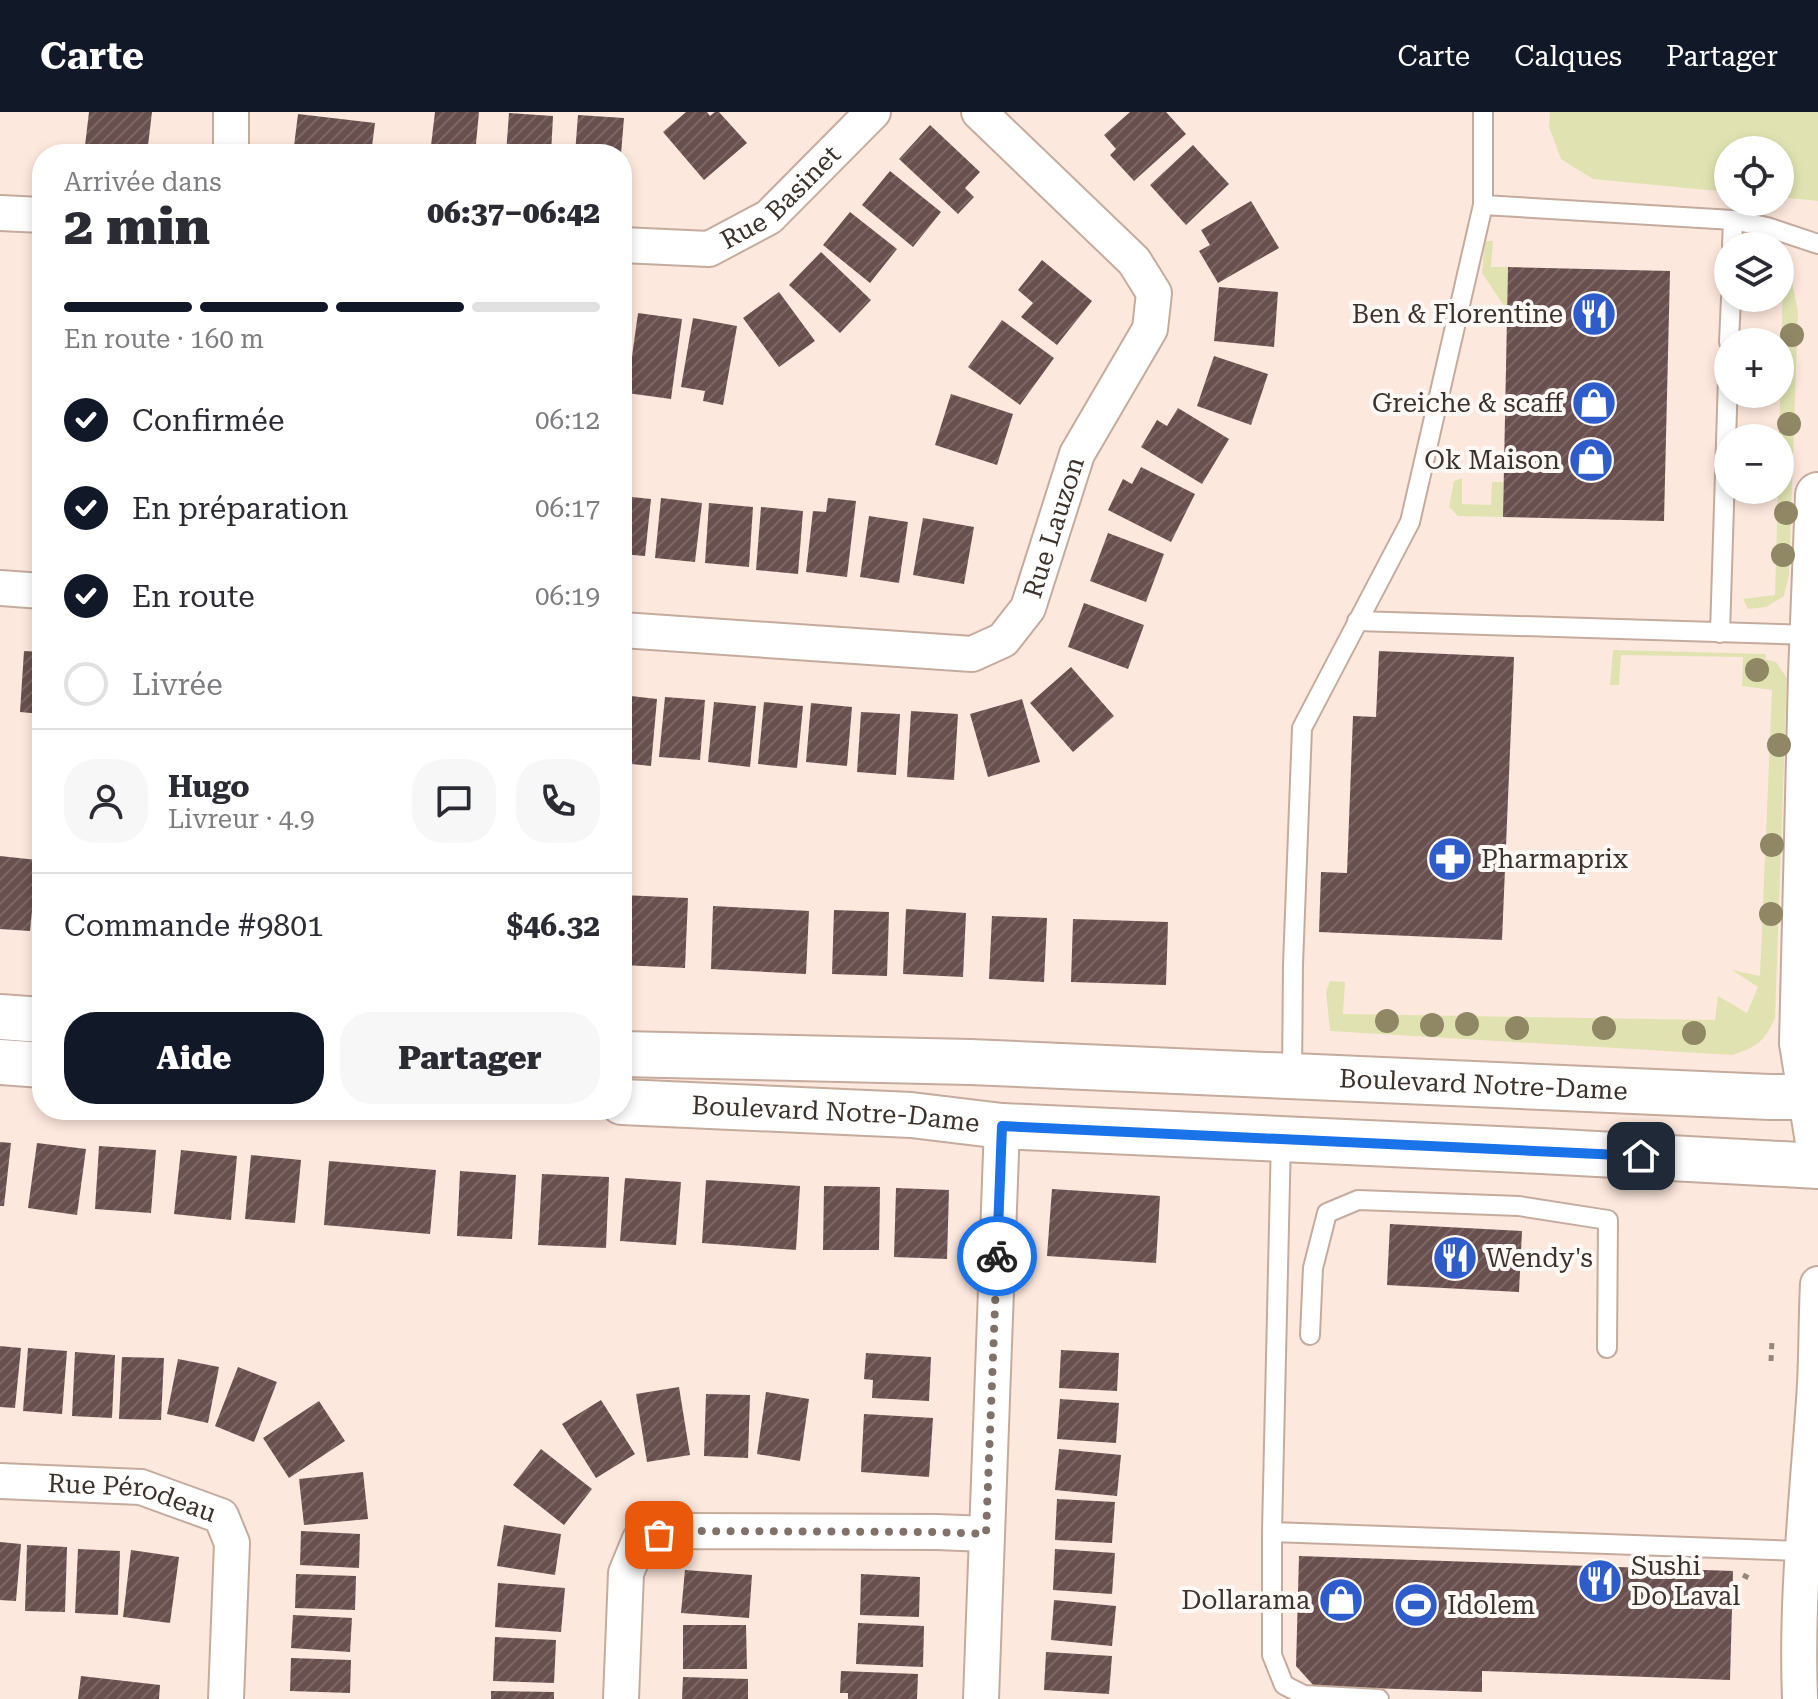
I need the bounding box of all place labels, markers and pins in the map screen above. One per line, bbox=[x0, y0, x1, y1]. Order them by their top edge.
restaurant icon: Ben & Florentine bbox=[1570, 290, 1618, 338]
place label: Ben & Florentine bbox=[1352, 299, 1563, 329]
shop icon: Greiche & scaff bbox=[1570, 379, 1618, 427]
place label: Greiche & scaff bbox=[1372, 388, 1564, 418]
shop icon: Ok Maison bbox=[1567, 436, 1615, 484]
place label: Ok Maison bbox=[1424, 445, 1560, 475]
pharmacy icon: Pharmaprix bbox=[1426, 835, 1474, 883]
place label: Pharmaprix bbox=[1481, 844, 1628, 874]
pin bbox=[1607, 1122, 1675, 1190]
restaurant icon: Wendy's bbox=[1431, 1234, 1479, 1282]
place label: Wendy's bbox=[1486, 1243, 1593, 1273]
pin bbox=[625, 1501, 693, 1569]
place label: Sushi Do Laval bbox=[1631, 1551, 1740, 1611]
restaurant icon: Sushi Do Laval bbox=[1576, 1557, 1624, 1605]
shop icon: Dollarama bbox=[1317, 1576, 1365, 1624]
sports icon: Idolem bbox=[1392, 1581, 1440, 1629]
place label: Dollarama bbox=[1181, 1585, 1310, 1615]
place label: Idolem bbox=[1447, 1590, 1535, 1620]

